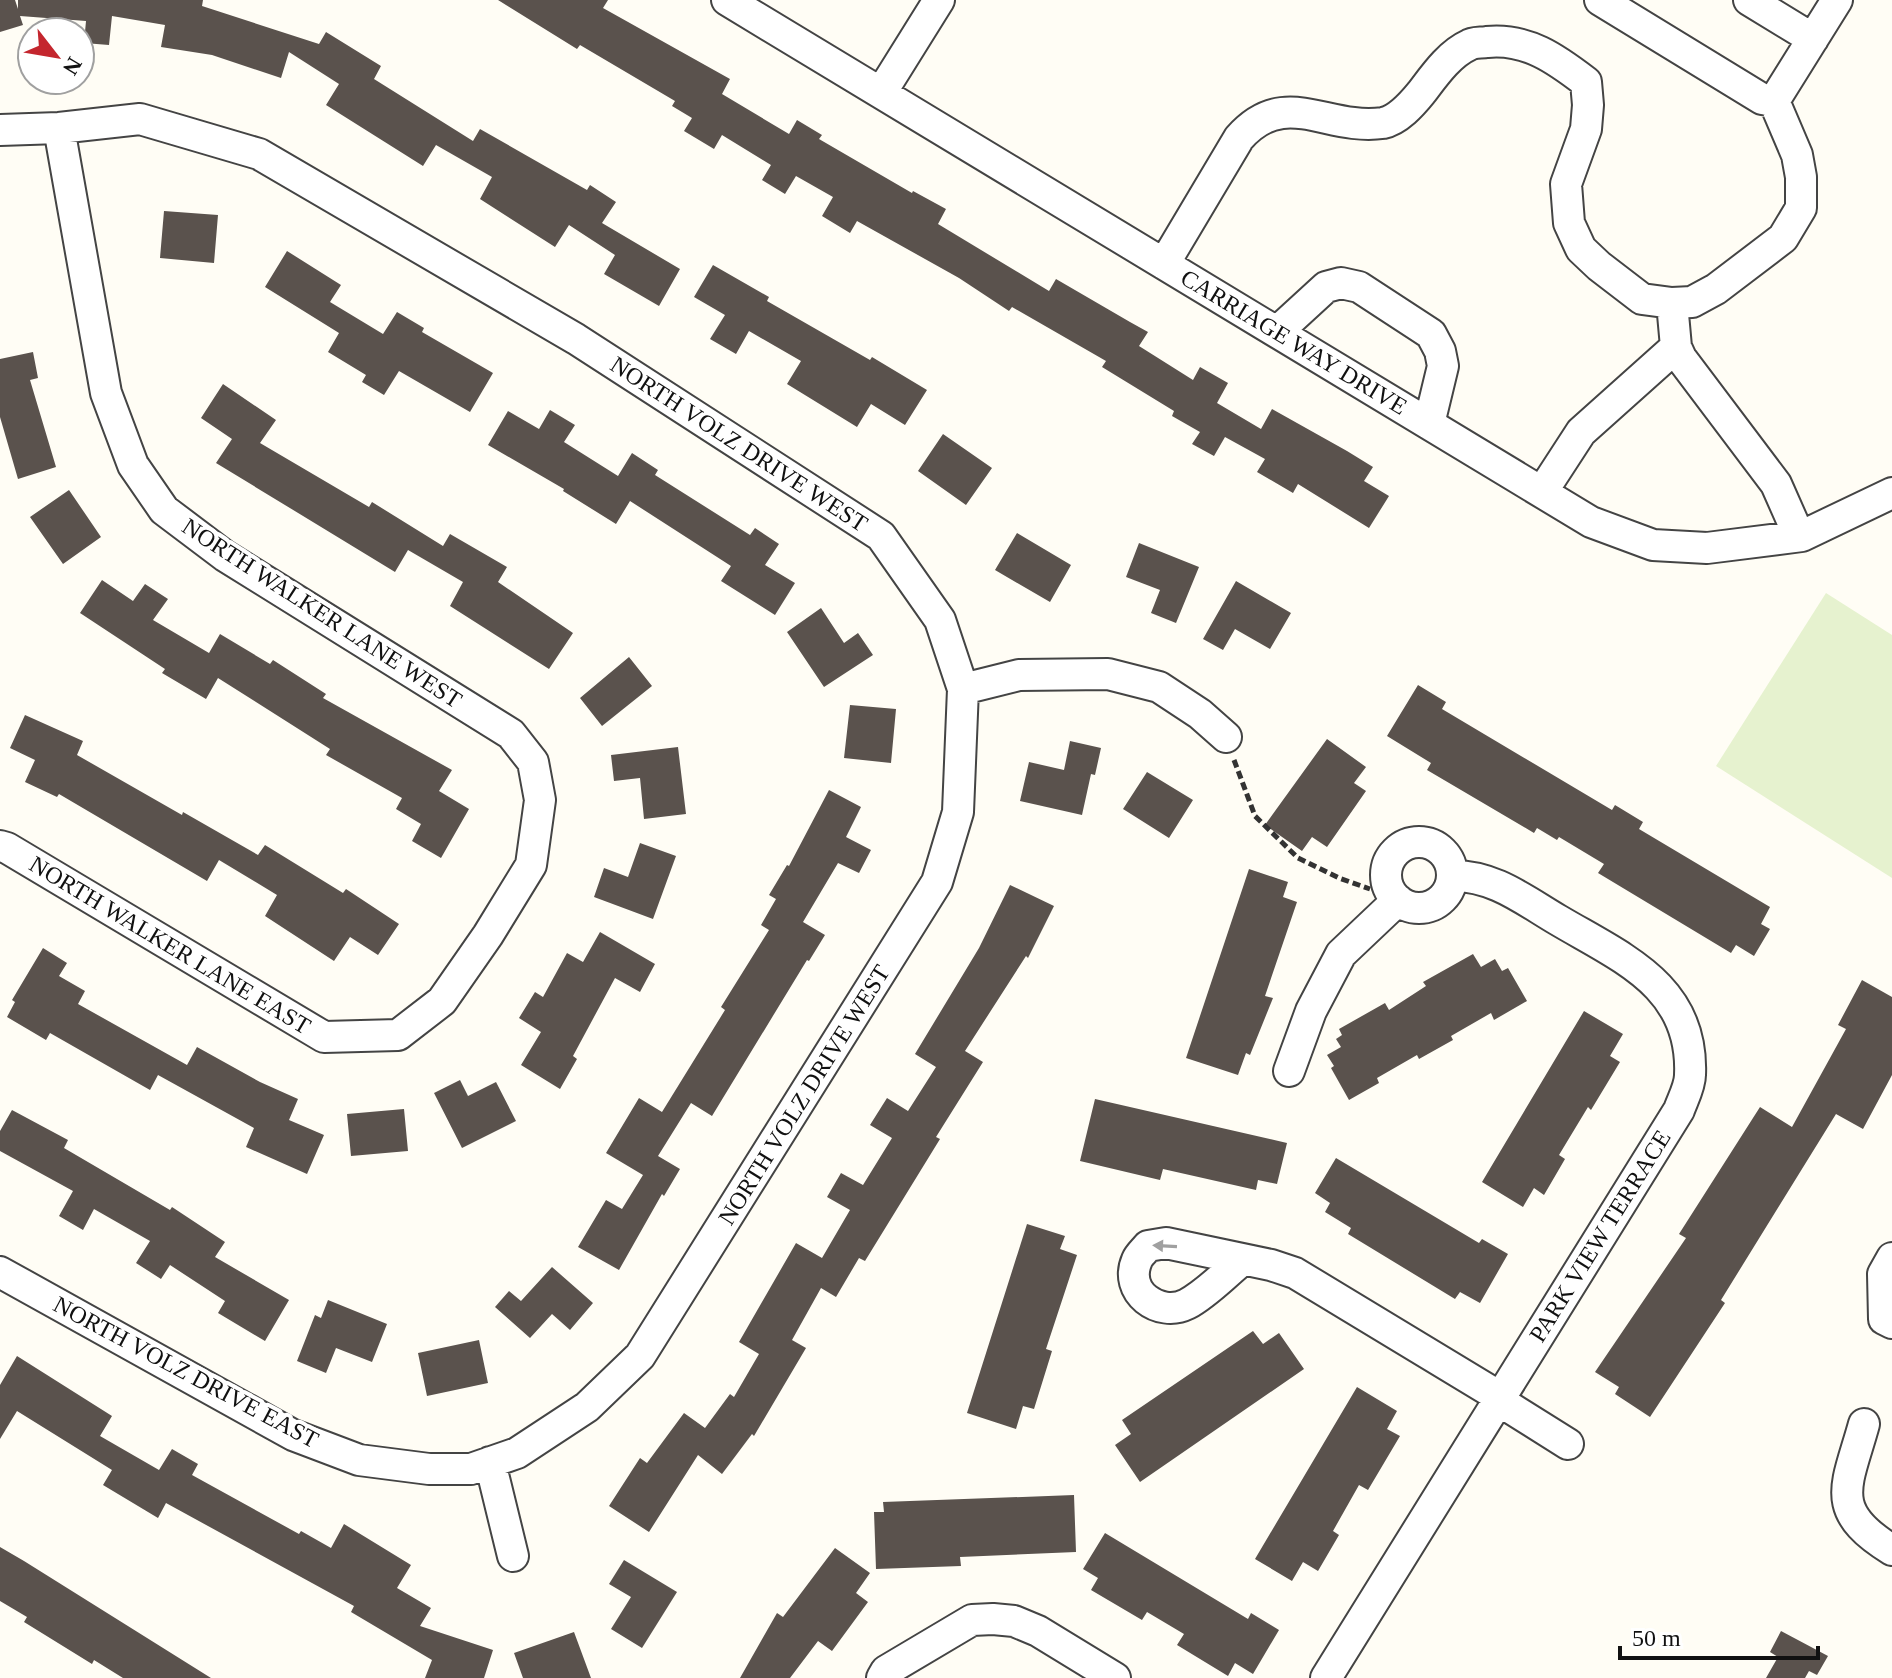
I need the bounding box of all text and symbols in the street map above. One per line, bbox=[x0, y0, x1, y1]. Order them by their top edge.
north arrow bbox=[16, 16, 96, 96]
text: N bbox=[58, 53, 88, 79]
street label: CARRIAGE WAY DRIVE bbox=[1176, 264, 1412, 420]
street label: NORTH VOLZ DRIVE WEST bbox=[606, 351, 873, 537]
street label: NORTH WALKER LANE WEST bbox=[178, 513, 467, 713]
street label: NORTH WALKER LANE EAST bbox=[25, 851, 315, 1039]
street label: NORTH VOLZ DRIVE WEST bbox=[713, 960, 895, 1230]
street label: PARK VIEW TERRACE bbox=[1524, 1125, 1676, 1347]
one-way arrow bbox=[1152, 1239, 1177, 1252]
street label: NORTH VOLZ DRIVE EAST bbox=[49, 1291, 323, 1453]
scale bar bbox=[1620, 1610, 1818, 1660]
text: 50 m bbox=[1632, 1625, 1681, 1651]

